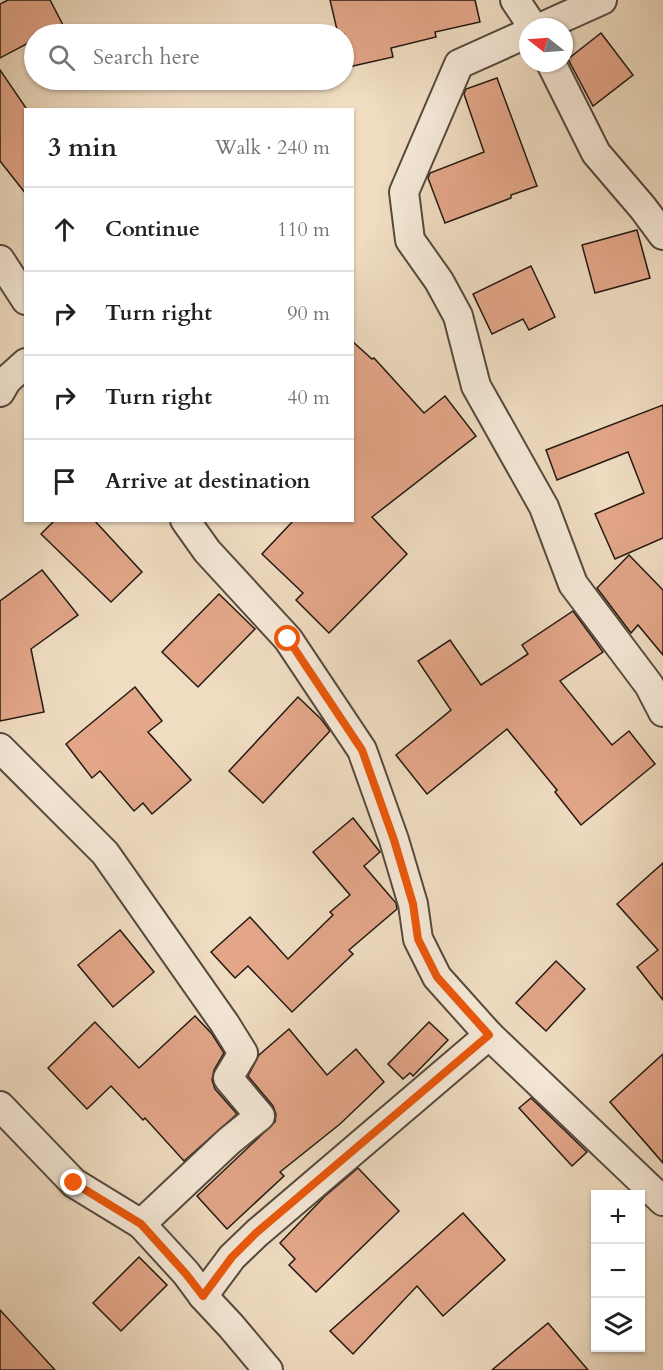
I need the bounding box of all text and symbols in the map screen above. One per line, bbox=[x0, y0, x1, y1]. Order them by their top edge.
north arrow bbox=[519, 18, 573, 72]
search box bbox=[24, 24, 354, 90]
icon: search bbox=[45, 41, 78, 74]
text: Search here bbox=[93, 42, 200, 72]
text: 3 min bbox=[48, 130, 117, 165]
text: Walk · 240 m bbox=[215, 134, 330, 161]
icon: ahead bbox=[48, 213, 81, 246]
text: Continue bbox=[105, 214, 200, 244]
text: 110 m bbox=[277, 216, 330, 243]
icon: right bbox=[48, 297, 81, 330]
text: Turn right bbox=[105, 298, 212, 328]
text: 90 m bbox=[287, 300, 330, 327]
icon: right bbox=[48, 381, 81, 414]
text: Turn right bbox=[105, 382, 212, 412]
text: 40 m bbox=[287, 384, 330, 411]
icon: arrive bbox=[48, 465, 81, 498]
text: Arrive at destination bbox=[105, 466, 310, 496]
route start bbox=[274, 625, 300, 651]
route end bbox=[60, 1169, 86, 1195]
map controls bbox=[591, 1190, 645, 1352]
button: + bbox=[591, 1190, 645, 1244]
button: − bbox=[591, 1244, 645, 1298]
button: layers bbox=[591, 1298, 645, 1352]

